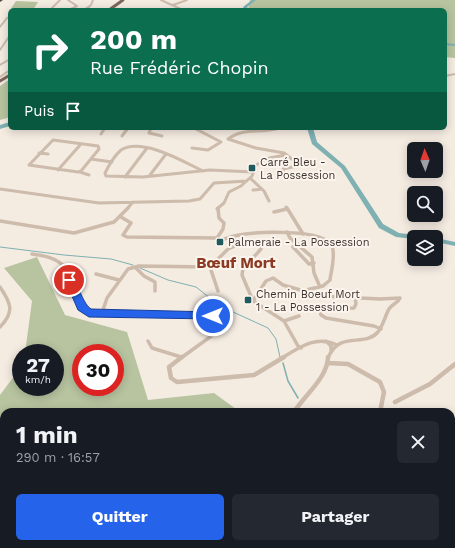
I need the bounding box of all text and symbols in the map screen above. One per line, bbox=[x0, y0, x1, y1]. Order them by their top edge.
text: 200 m bbox=[90, 23, 177, 56]
icon: right bbox=[24, 24, 76, 76]
text: Rue Frédéric Chopin bbox=[90, 57, 269, 78]
icon: arrive bbox=[62, 100, 84, 122]
text: Puis bbox=[24, 102, 54, 120]
north arrow bbox=[407, 142, 443, 178]
map controls bbox=[407, 142, 443, 266]
place label: Carré Bleu - La Possession bbox=[260, 156, 335, 182]
marker: Carré Bleu - La Possession bbox=[247, 163, 257, 173]
button: search bbox=[407, 186, 443, 222]
button: layers bbox=[407, 230, 443, 266]
place label: Palmeraie - La Possession bbox=[228, 236, 369, 249]
marker: Palmeraie - La Possession bbox=[215, 237, 225, 247]
district label: Bœuf Mort bbox=[196, 254, 276, 272]
pin bbox=[52, 263, 86, 297]
icon: arrive bbox=[58, 269, 80, 291]
place label: Chemin Boeuf Mort 1 - La Possession bbox=[256, 288, 360, 314]
position arrow bbox=[192, 295, 234, 337]
marker: Chemin Boeuf Mort 1 - La Possession bbox=[243, 295, 253, 305]
speed limit sign: 30 bbox=[72, 344, 124, 396]
text: 27 bbox=[26, 353, 50, 377]
text: km/h bbox=[25, 374, 51, 385]
text: 1 min bbox=[16, 421, 78, 449]
button: close bbox=[397, 421, 439, 463]
text: 290 m · 16:57 bbox=[16, 450, 100, 465]
button: Quitter bbox=[16, 494, 224, 540]
button: Partager bbox=[232, 494, 439, 540]

